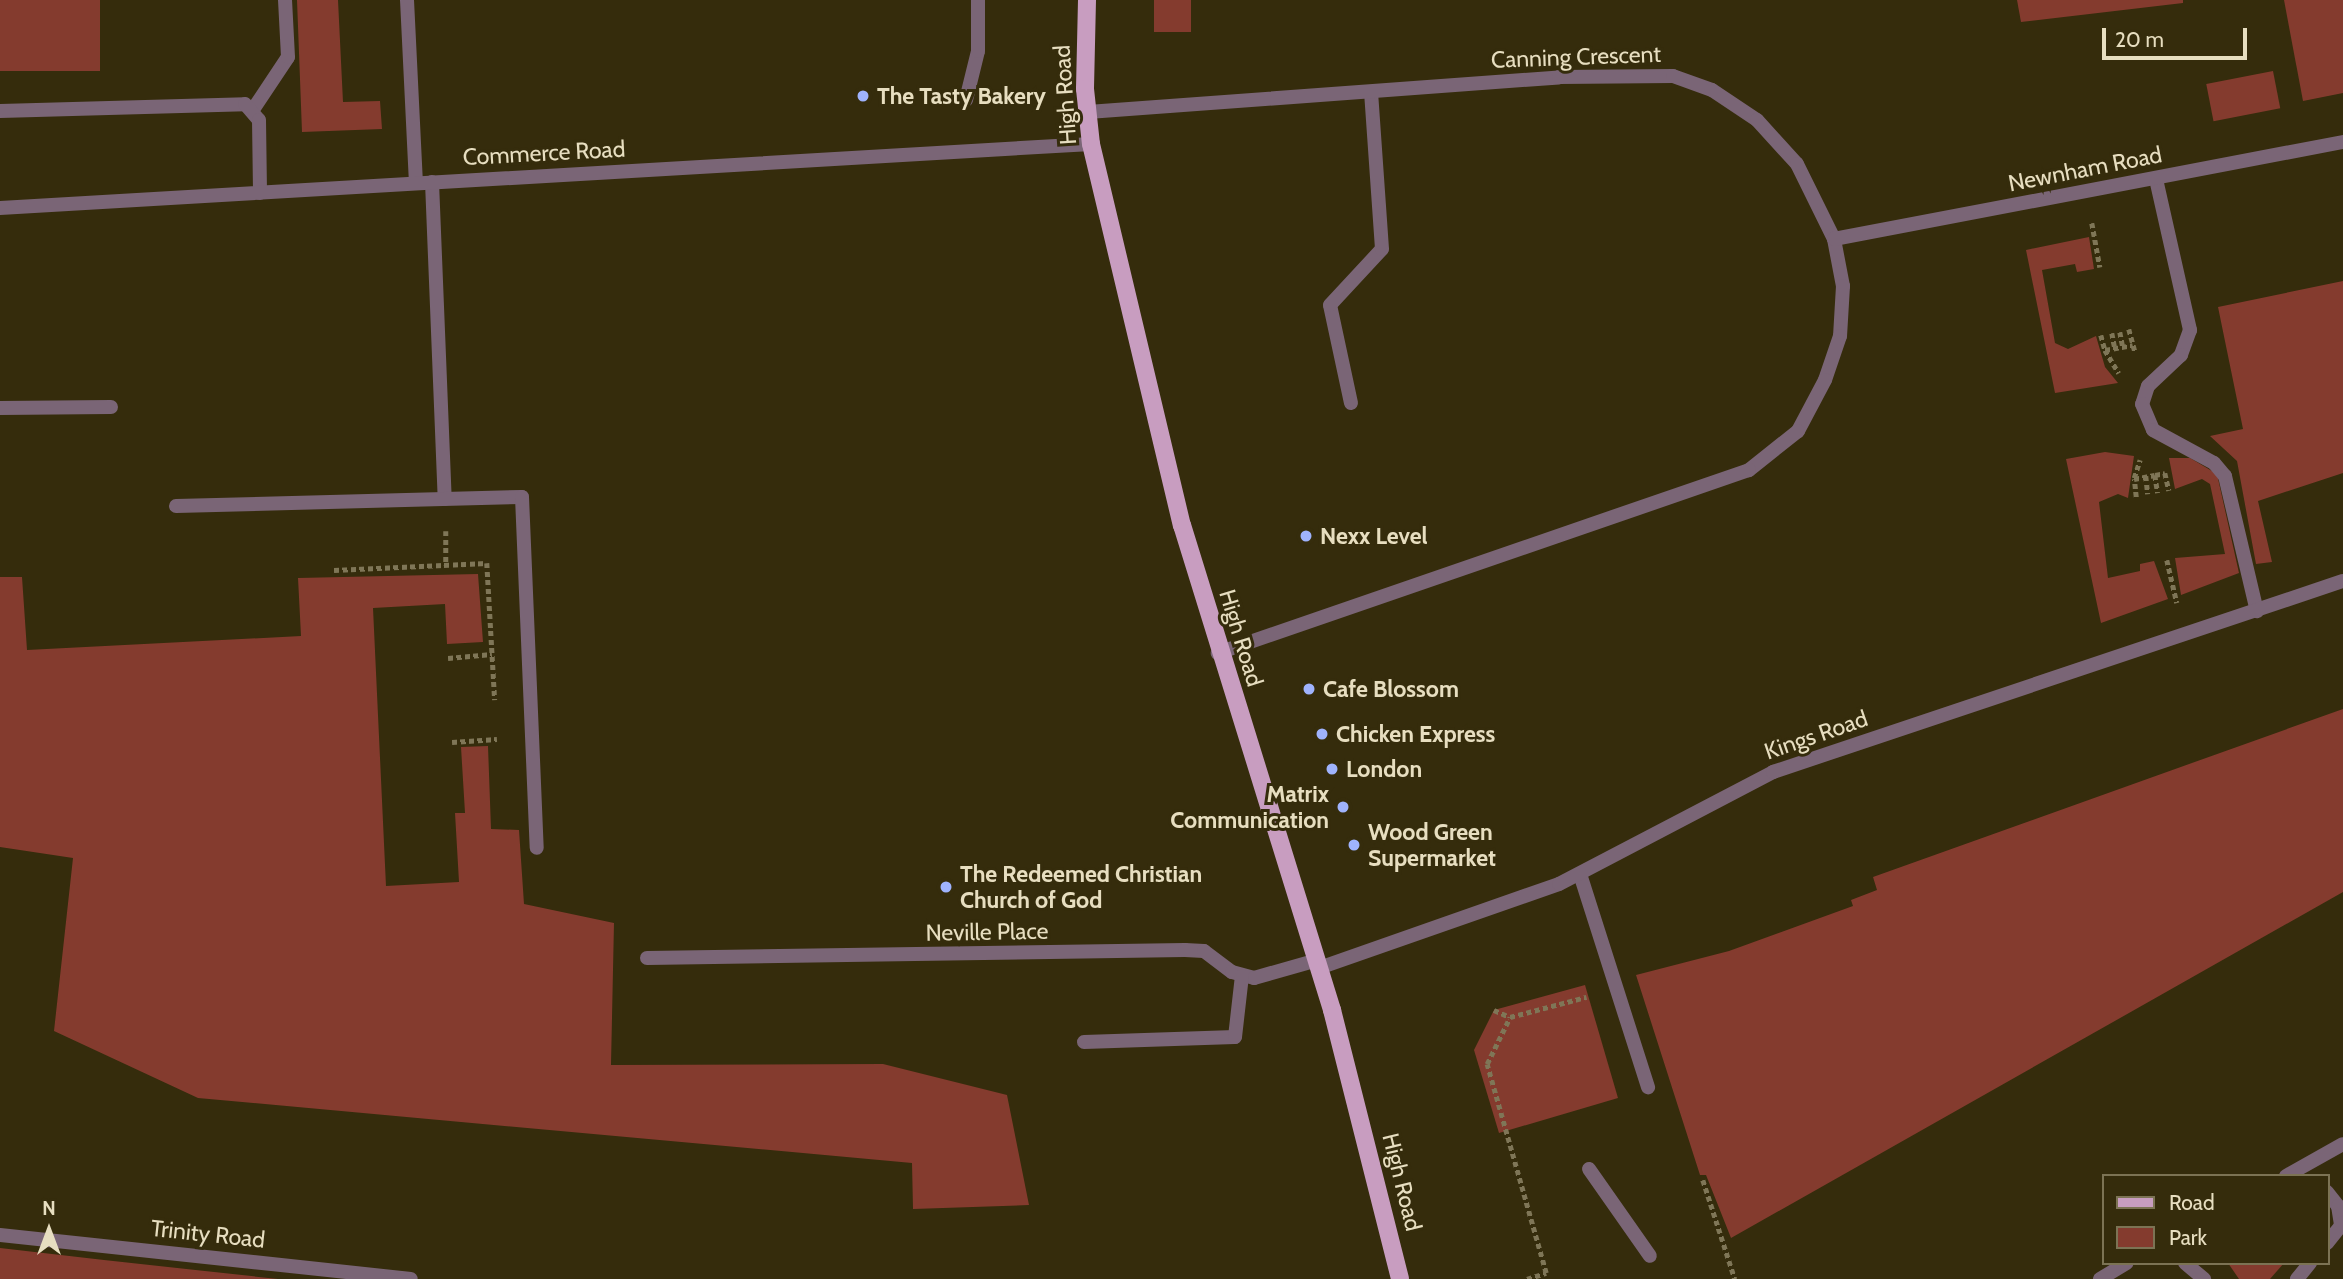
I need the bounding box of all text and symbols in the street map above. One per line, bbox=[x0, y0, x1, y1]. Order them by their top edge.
scale bar bbox=[2105, 14, 2250, 58]
text: 20 m bbox=[2115, 27, 2164, 52]
street label: Canning Crescent bbox=[1491, 40, 1661, 74]
street label: High Road bbox=[1048, 44, 1082, 146]
place label: The Tasty Bakery bbox=[877, 82, 1046, 110]
marker: The Tasty Bakery bbox=[855, 88, 871, 104]
street label: Commerce Road bbox=[462, 135, 626, 171]
street label: Newnham Road bbox=[2006, 141, 2164, 197]
place label: Nexx Level bbox=[1320, 522, 1428, 550]
marker: Nexx Level bbox=[1298, 528, 1314, 544]
street label: High Road bbox=[1213, 586, 1269, 690]
place label: Cafe Blossom bbox=[1323, 675, 1459, 703]
marker: Cafe Blossom bbox=[1301, 681, 1317, 697]
street label: Kings Road bbox=[1761, 704, 1871, 766]
place label: Chicken Express bbox=[1336, 720, 1495, 748]
marker: Chicken Express bbox=[1314, 726, 1330, 742]
place label: London bbox=[1346, 755, 1422, 783]
marker: London bbox=[1324, 761, 1340, 777]
place label: Matrix Communication bbox=[1170, 780, 1329, 834]
marker: Matrix Communication bbox=[1335, 799, 1351, 815]
place label: Wood Green Supermarket bbox=[1368, 818, 1496, 872]
marker: Wood Green Supermarket bbox=[1346, 837, 1362, 853]
place label: The Redeemed Christian Church of God bbox=[960, 860, 1202, 914]
marker: The Redeemed Christian Church of God bbox=[938, 879, 954, 895]
street label: Neville Place bbox=[925, 917, 1049, 947]
street label: High Road bbox=[1377, 1130, 1427, 1234]
legend bbox=[2102, 1174, 2329, 1265]
text: Road bbox=[2169, 1190, 2215, 1215]
north arrow bbox=[14, 1195, 84, 1265]
text: N bbox=[42, 1197, 56, 1220]
street label: Trinity Road bbox=[150, 1214, 266, 1254]
text: Park bbox=[2169, 1225, 2207, 1250]

